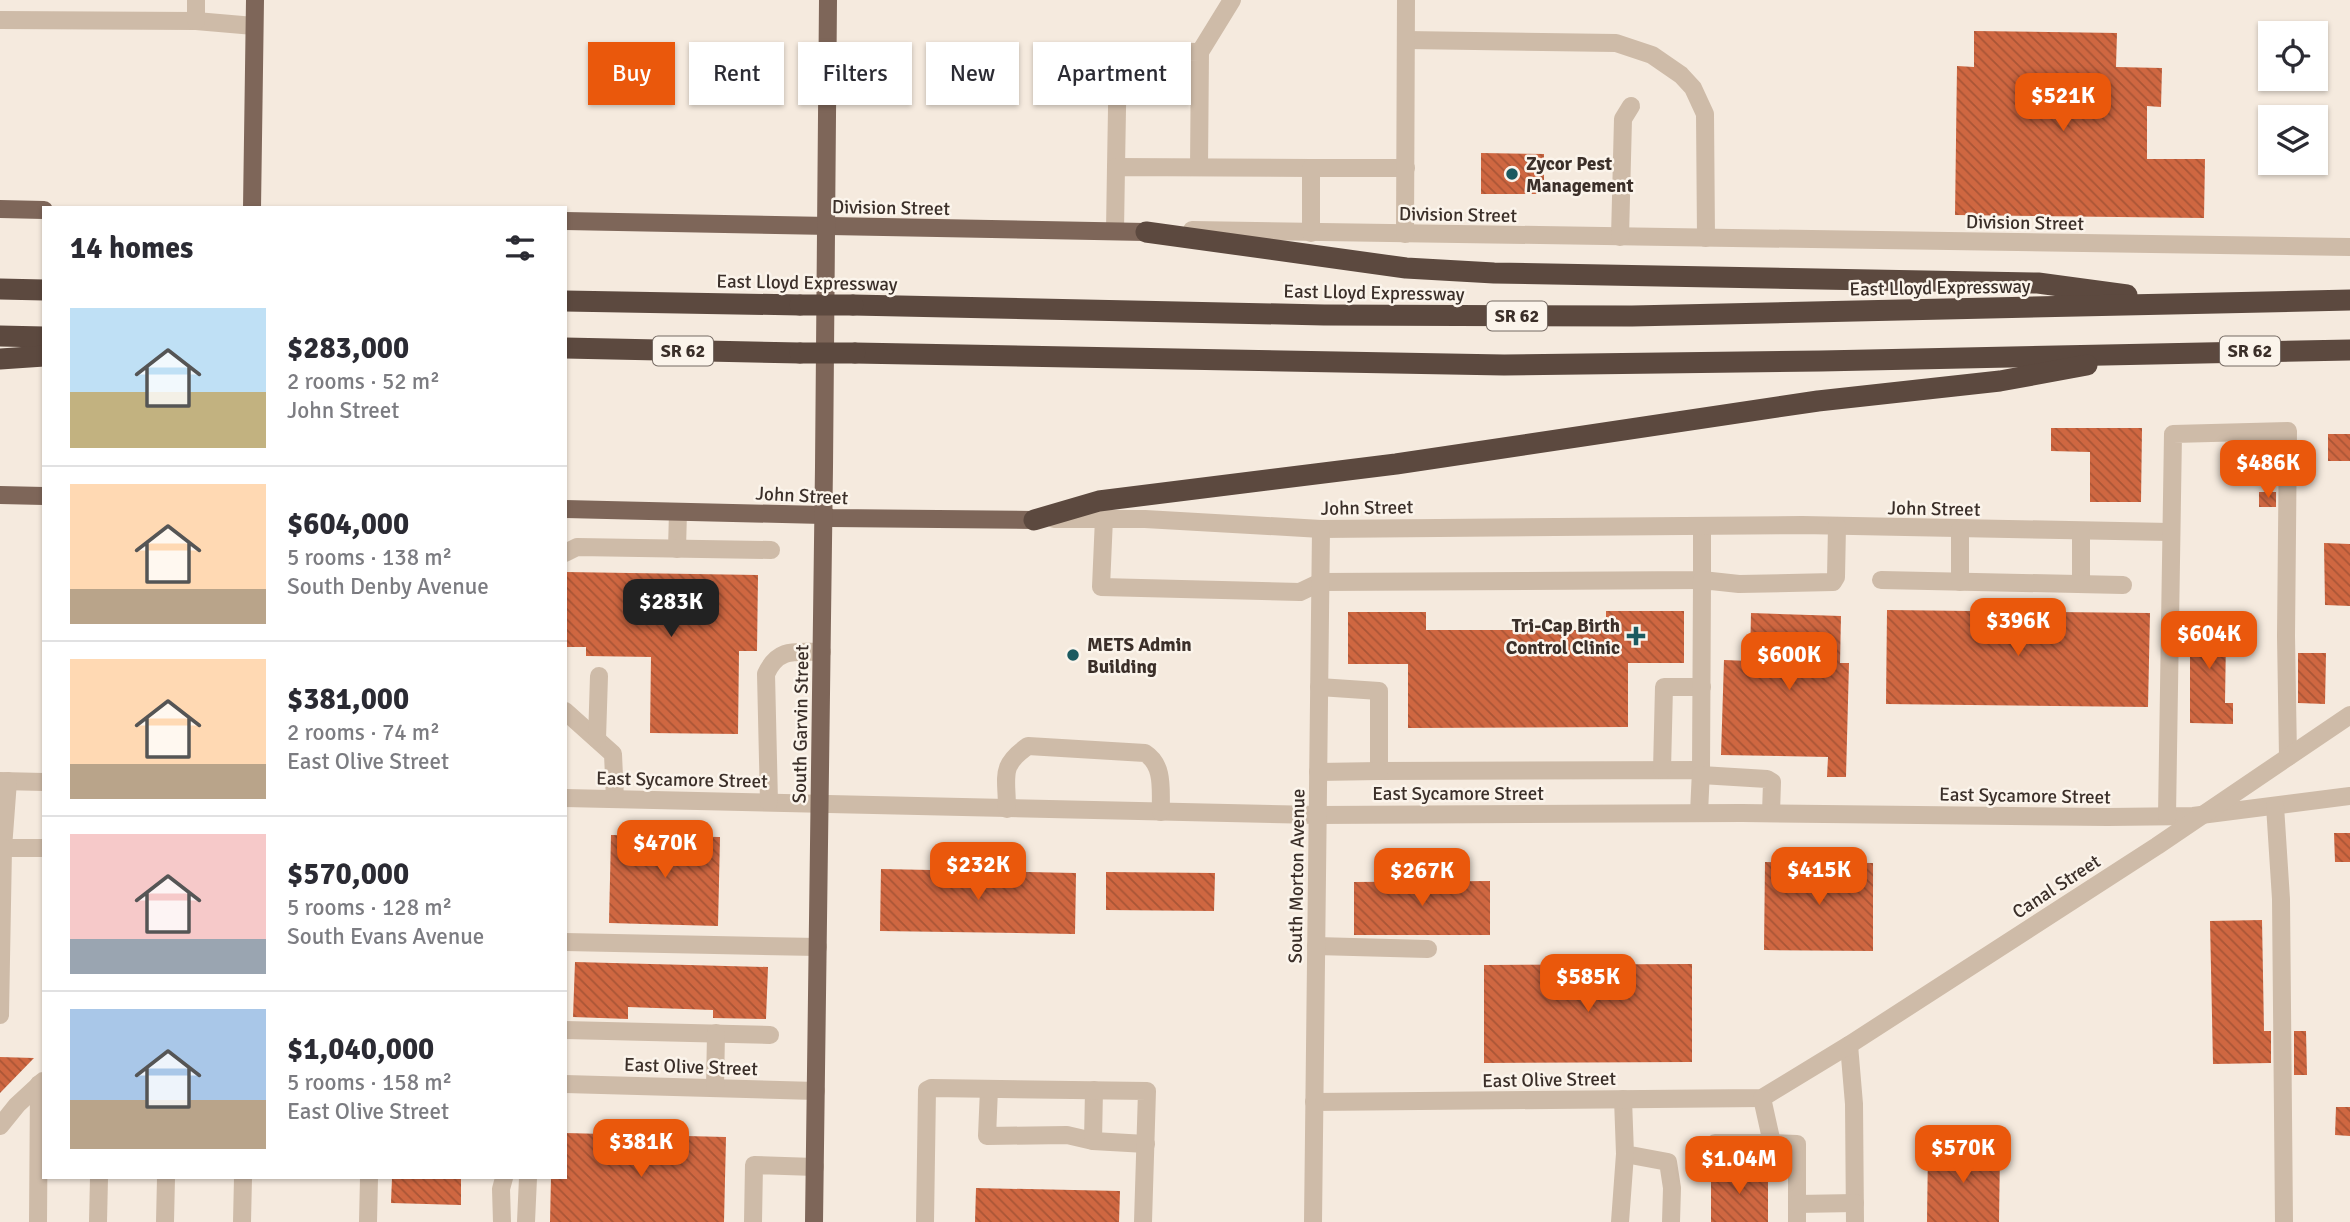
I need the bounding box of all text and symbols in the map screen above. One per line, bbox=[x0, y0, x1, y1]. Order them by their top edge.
map controls bbox=[2258, 21, 2328, 175]
button: locate bbox=[2258, 21, 2328, 91]
chip: Buy bbox=[588, 42, 675, 105]
chip: Rent bbox=[689, 42, 784, 105]
chip: Filters bbox=[798, 42, 912, 105]
chip: New bbox=[926, 42, 1019, 105]
chip: Apartment bbox=[1033, 42, 1191, 105]
pin: $521K bbox=[2014, 74, 2112, 133]
text: $521K bbox=[2031, 81, 2095, 110]
button: layers bbox=[2258, 105, 2328, 175]
place label: Zycor Pest Management bbox=[1526, 152, 1634, 198]
marker: Zycor Pest Management bbox=[1504, 166, 1520, 182]
street label: Division Street bbox=[832, 195, 951, 221]
street label: Division Street bbox=[1399, 202, 1518, 228]
street label: Division Street bbox=[1966, 210, 2085, 236]
icon: filters bbox=[501, 229, 539, 267]
text: 14 homes bbox=[70, 230, 193, 267]
street label: East Lloyd Expressway bbox=[716, 269, 898, 297]
street label: East Lloyd Expressway bbox=[1849, 274, 2031, 302]
street label: East Lloyd Expressway bbox=[1283, 279, 1465, 307]
road number: SR 62 bbox=[1487, 302, 1547, 330]
text: $283,000 bbox=[287, 330, 409, 367]
icon: home bbox=[126, 336, 210, 420]
road number: SR 62 bbox=[653, 337, 713, 366]
road number: SR 62 bbox=[2220, 337, 2280, 366]
text: 2 rooms · 52 m² bbox=[287, 367, 440, 396]
text: John Street bbox=[287, 396, 399, 425]
pin: $486K bbox=[2219, 440, 2317, 500]
text: $486K bbox=[2236, 448, 2300, 477]
street label: John Street bbox=[755, 482, 849, 510]
street label: John Street bbox=[1320, 495, 1414, 521]
street label: John Street bbox=[1887, 496, 1981, 522]
text: $604,000 bbox=[287, 506, 409, 543]
icon: home bbox=[126, 512, 210, 596]
text: 5 rooms · 138 m² bbox=[287, 543, 452, 572]
text: South Denby Avenue bbox=[287, 572, 489, 601]
pin: $283K bbox=[622, 580, 720, 639]
text: $283K bbox=[639, 587, 703, 616]
pin: $396K bbox=[1969, 598, 2067, 658]
text: $396K bbox=[1986, 606, 2050, 635]
pin: $604K bbox=[2160, 612, 2258, 671]
place label: Tri-Cap Birth Control Clinic bbox=[1506, 614, 1620, 660]
text: $604K bbox=[2177, 619, 2241, 648]
marker: Tri-Cap Birth Control Clinic bbox=[1626, 626, 1646, 646]
pin: $600K bbox=[1740, 632, 1838, 692]
place label: METS Admin Building bbox=[1087, 633, 1192, 679]
text: $600K bbox=[1757, 640, 1821, 669]
street label: South Garvin Street bbox=[788, 644, 814, 804]
marker: METS Admin Building bbox=[1065, 647, 1081, 663]
text: $381,000 bbox=[287, 681, 409, 718]
icon: home bbox=[126, 687, 210, 771]
text: 2 rooms · 74 m² bbox=[287, 718, 440, 747]
text: East Olive Street bbox=[287, 747, 449, 776]
street label: East Sycamore Street bbox=[596, 767, 768, 794]
street label: East Sycamore Street bbox=[1372, 782, 1544, 806]
street label: East Sycamore Street bbox=[1939, 783, 2111, 810]
street label: South Morton Avenue bbox=[1283, 788, 1311, 964]
pin: $470K bbox=[616, 820, 714, 880]
text: $470K bbox=[633, 828, 697, 857]
pin: $232K bbox=[929, 842, 1027, 902]
pin: $267K bbox=[1373, 848, 1471, 908]
pin: $415K bbox=[1770, 848, 1868, 907]
street label: Canal Street bbox=[2008, 849, 2105, 924]
text: $232K bbox=[946, 850, 1010, 879]
text: $415K bbox=[1787, 855, 1851, 884]
text: $570,000 bbox=[287, 856, 409, 893]
text: $267K bbox=[1390, 856, 1454, 885]
icon: home bbox=[126, 862, 210, 946]
text: 5 rooms · 128 m² bbox=[287, 893, 452, 922]
text: South Evans Avenue bbox=[287, 922, 484, 951]
pin: $585K bbox=[1539, 954, 1637, 1014]
text: $585K bbox=[1556, 962, 1620, 991]
text: $1,040,000 bbox=[287, 1031, 434, 1068]
icon: home bbox=[126, 1037, 210, 1121]
street label: East Olive Street bbox=[624, 1053, 759, 1081]
street label: East Olive Street bbox=[1482, 1067, 1617, 1093]
text: 5 rooms · 158 m² bbox=[287, 1068, 452, 1097]
text: East Olive Street bbox=[287, 1097, 449, 1126]
pin: $381K bbox=[592, 1120, 690, 1179]
pin: $570K bbox=[1914, 1126, 2012, 1185]
text: $381K bbox=[609, 1127, 673, 1156]
text: $570K bbox=[1931, 1133, 1995, 1162]
pin: $1.04M bbox=[1682, 1136, 1796, 1196]
text: $1.04M bbox=[1701, 1144, 1777, 1173]

